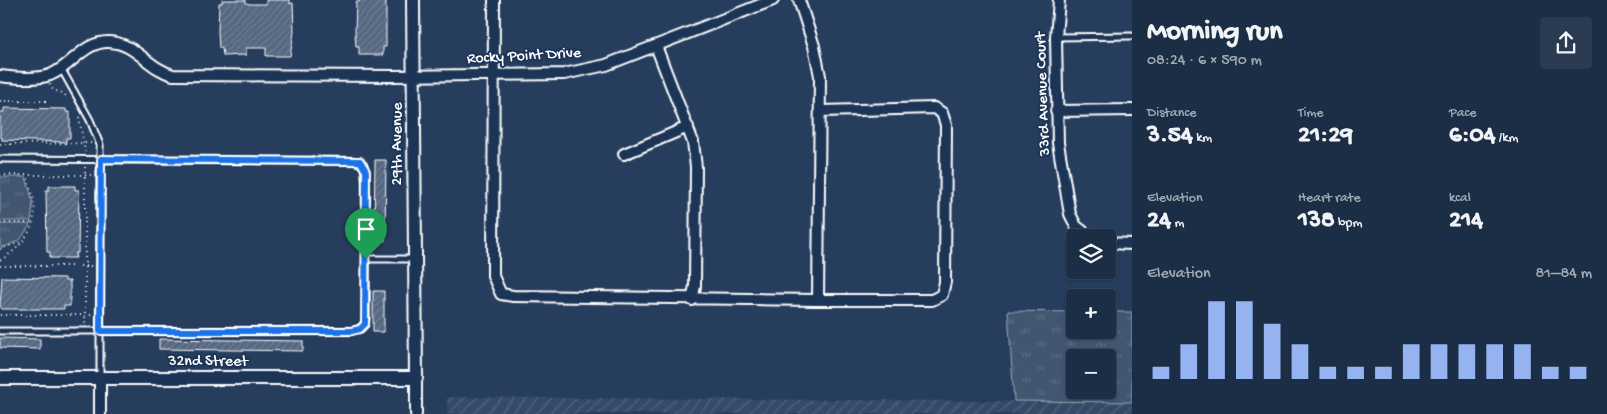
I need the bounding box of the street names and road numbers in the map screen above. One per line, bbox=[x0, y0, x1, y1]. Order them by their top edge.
street label: 33rd Avenue Court bbox=[1032, 30, 1056, 157]
street label: Rocky Point Drive bbox=[466, 44, 582, 69]
street label: 29th Avenue bbox=[389, 102, 408, 185]
street label: 32nd Street bbox=[167, 353, 249, 372]

